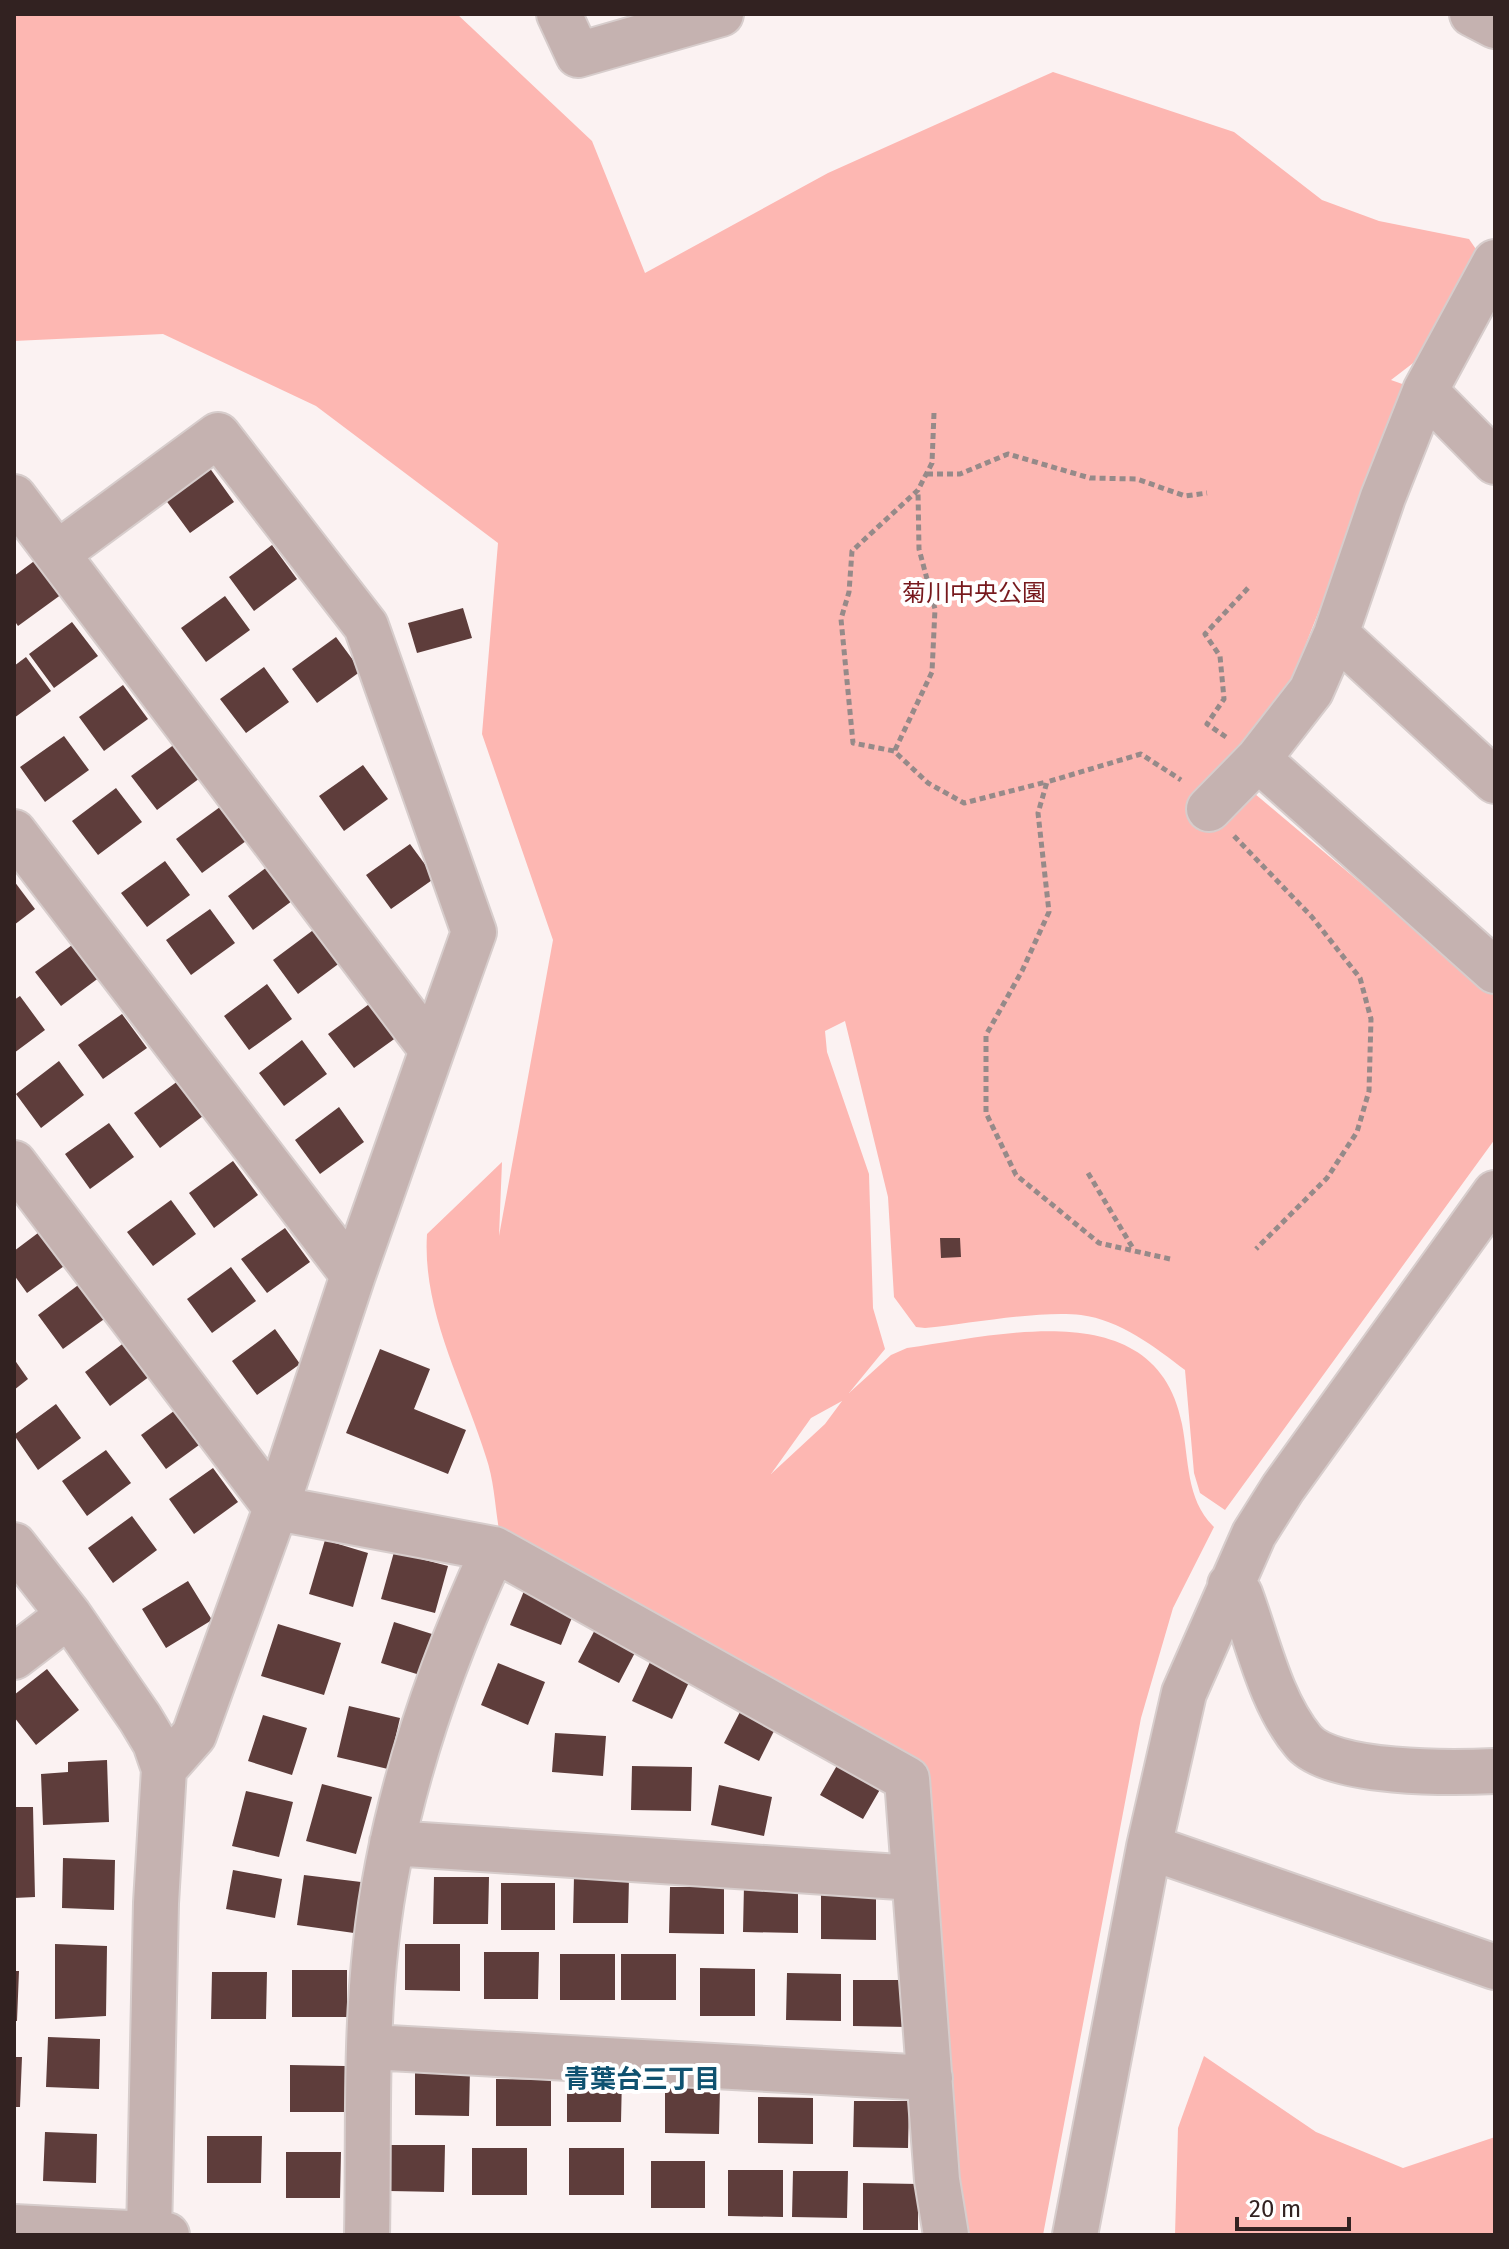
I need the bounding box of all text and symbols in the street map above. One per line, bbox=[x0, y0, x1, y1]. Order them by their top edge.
park label: 菊川中央公園 bbox=[902, 579, 1046, 607]
district label: 青葉台三丁目 bbox=[564, 2064, 720, 2095]
scale bar bbox=[1237, 2181, 1349, 2231]
text: 20 m bbox=[1249, 2195, 1301, 2223]

